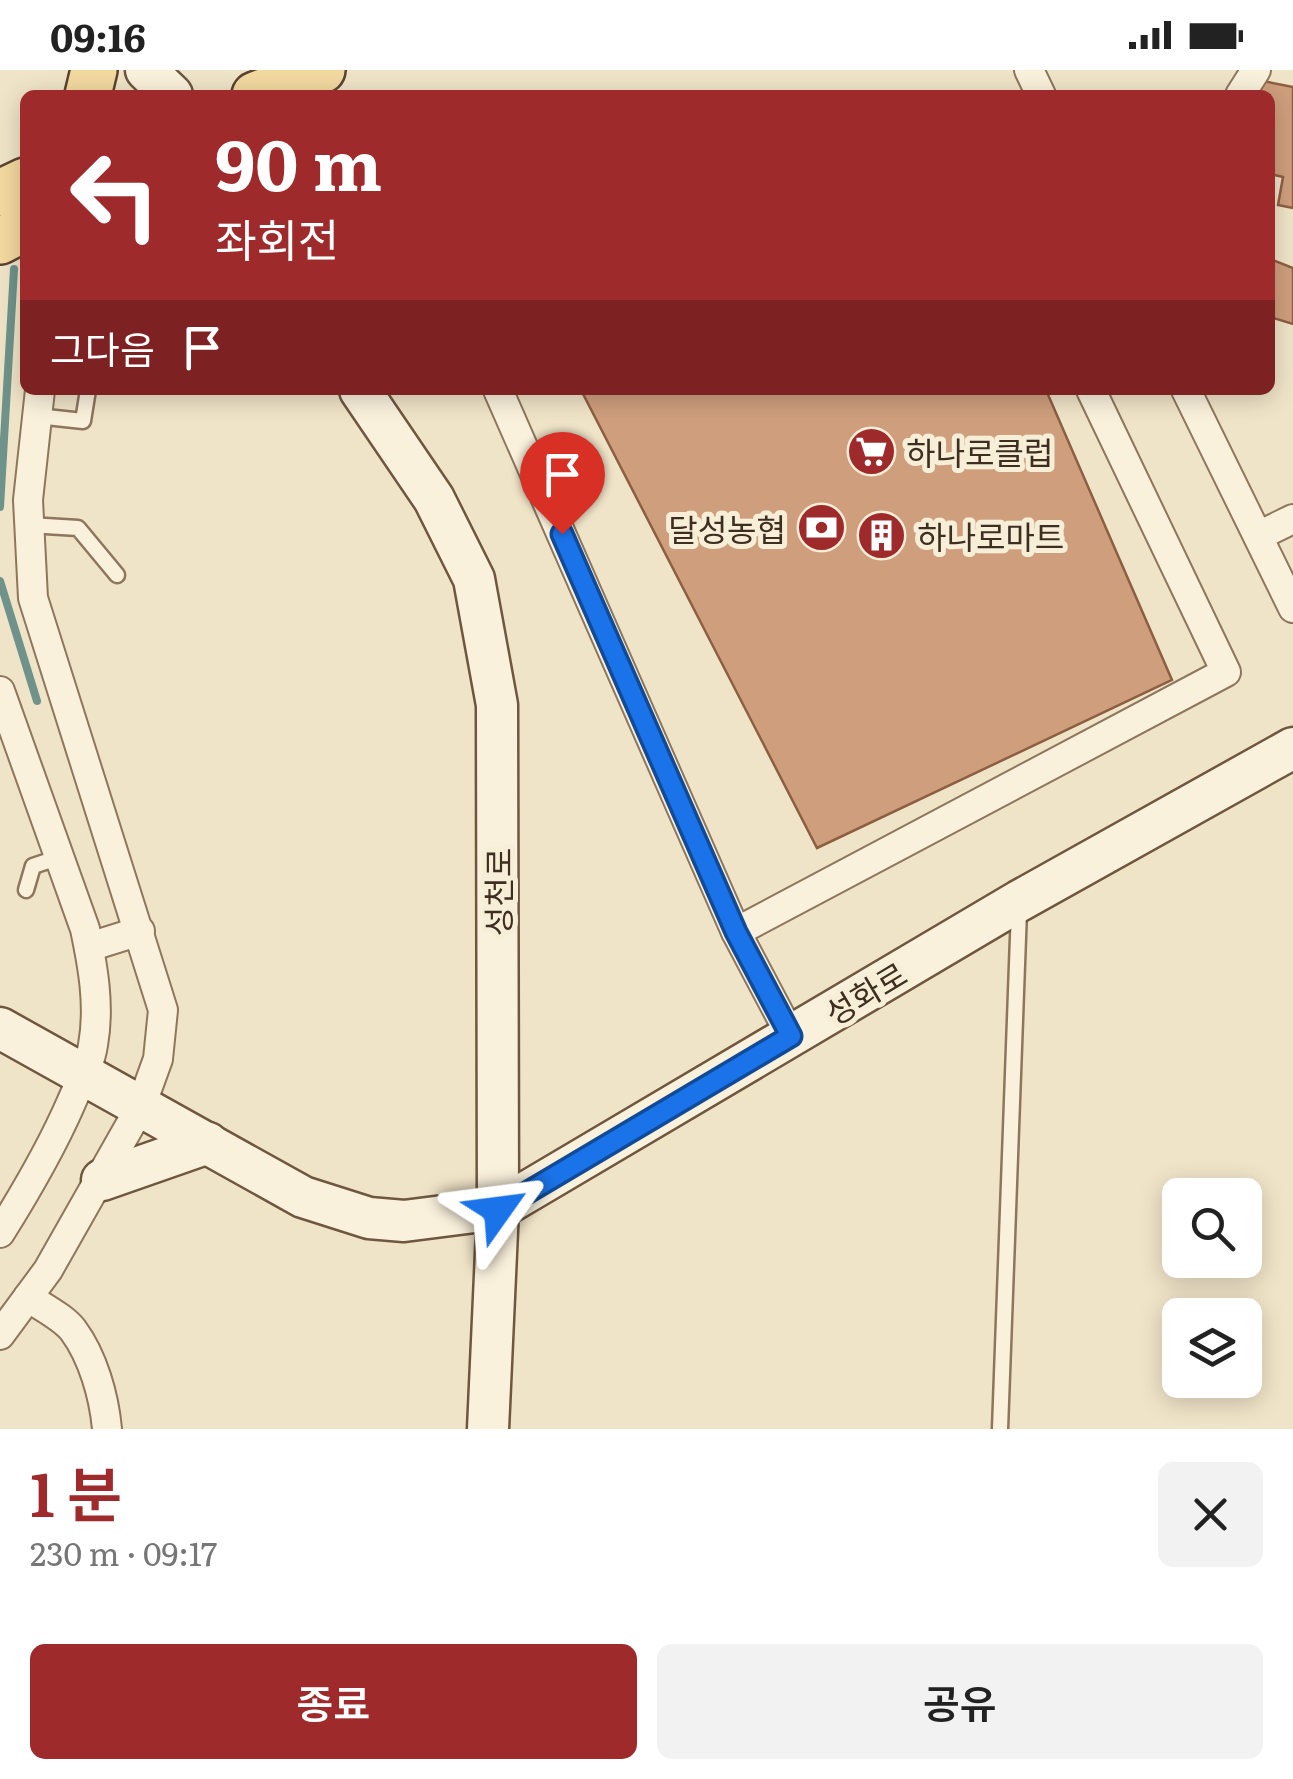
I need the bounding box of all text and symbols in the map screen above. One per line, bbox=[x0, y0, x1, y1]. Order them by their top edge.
text: 09:16 bbox=[50, 7, 146, 64]
text: 90 m bbox=[215, 109, 382, 213]
icon: left bbox=[50, 130, 180, 260]
text: 좌회전 bbox=[215, 204, 339, 271]
text: 그다음 bbox=[50, 319, 155, 376]
icon: arrive bbox=[175, 320, 230, 375]
supermarket icon: 하나로클럽 bbox=[845, 425, 897, 477]
place label: 하나로클럽 bbox=[906, 427, 1053, 475]
pin bbox=[520, 432, 605, 535]
icon: arrive bbox=[535, 447, 590, 502]
bank icon: 달성농협 bbox=[795, 502, 847, 554]
place label: 달성농협 bbox=[668, 504, 786, 552]
building icon: 하나로마트 bbox=[856, 509, 908, 561]
place label: 하나로마트 bbox=[917, 511, 1064, 559]
street label: 성천로 bbox=[473, 848, 521, 936]
street label: 성화로 bbox=[815, 949, 915, 1035]
position arrow bbox=[446, 1158, 550, 1262]
map controls bbox=[1162, 1178, 1262, 1398]
button: search bbox=[1162, 1178, 1262, 1278]
button: layers bbox=[1162, 1298, 1262, 1398]
text: 1 분 bbox=[30, 1446, 122, 1535]
button: close bbox=[1158, 1462, 1263, 1567]
text: 230 m · 09:17 bbox=[30, 1528, 217, 1576]
button: 종료 bbox=[30, 1644, 637, 1759]
button: 공유 bbox=[657, 1644, 1263, 1759]

